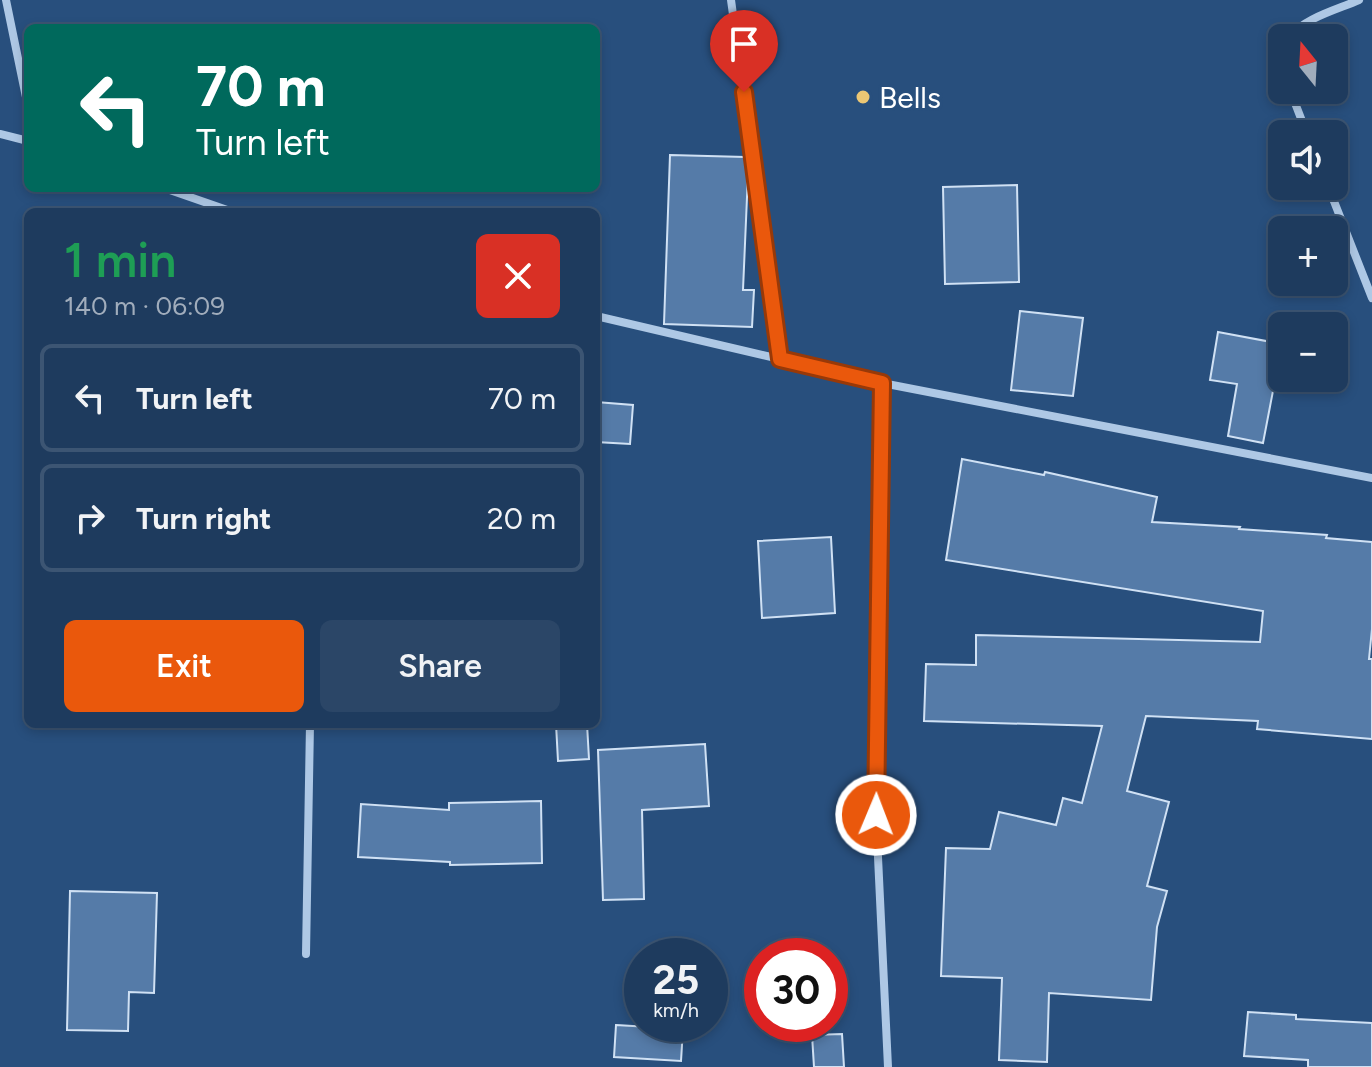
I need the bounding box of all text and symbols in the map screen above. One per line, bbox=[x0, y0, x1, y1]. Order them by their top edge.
pin bbox=[710, 10, 778, 92]
icon: arrive bbox=[722, 22, 766, 66]
north arrow bbox=[1268, 24, 1348, 104]
map controls bbox=[1268, 24, 1348, 392]
text: 70 m bbox=[196, 53, 326, 120]
icon: left bbox=[64, 56, 168, 160]
place label: Bells bbox=[879, 79, 941, 116]
marker: Bells bbox=[854, 88, 872, 106]
button: sound bbox=[1268, 120, 1348, 200]
text: Turn left bbox=[196, 121, 330, 164]
button: + bbox=[1268, 216, 1348, 296]
text: 1 min bbox=[64, 231, 176, 289]
button: close bbox=[476, 234, 560, 318]
text: 140 m · 06:09 bbox=[64, 290, 225, 322]
button: − bbox=[1268, 312, 1348, 392]
icon: left bbox=[68, 376, 112, 420]
text: Turn left bbox=[136, 380, 253, 417]
text: 70 m bbox=[488, 380, 556, 417]
icon: right bbox=[68, 496, 112, 540]
text: Turn right bbox=[136, 500, 271, 537]
text: 20 m bbox=[487, 500, 556, 537]
button: Exit bbox=[64, 620, 304, 712]
button: Share bbox=[320, 620, 560, 712]
position arrow bbox=[834, 773, 918, 857]
speed limit sign: 30 bbox=[744, 938, 848, 1042]
text: 25 bbox=[653, 956, 699, 1004]
text: km/h bbox=[653, 998, 699, 1022]

